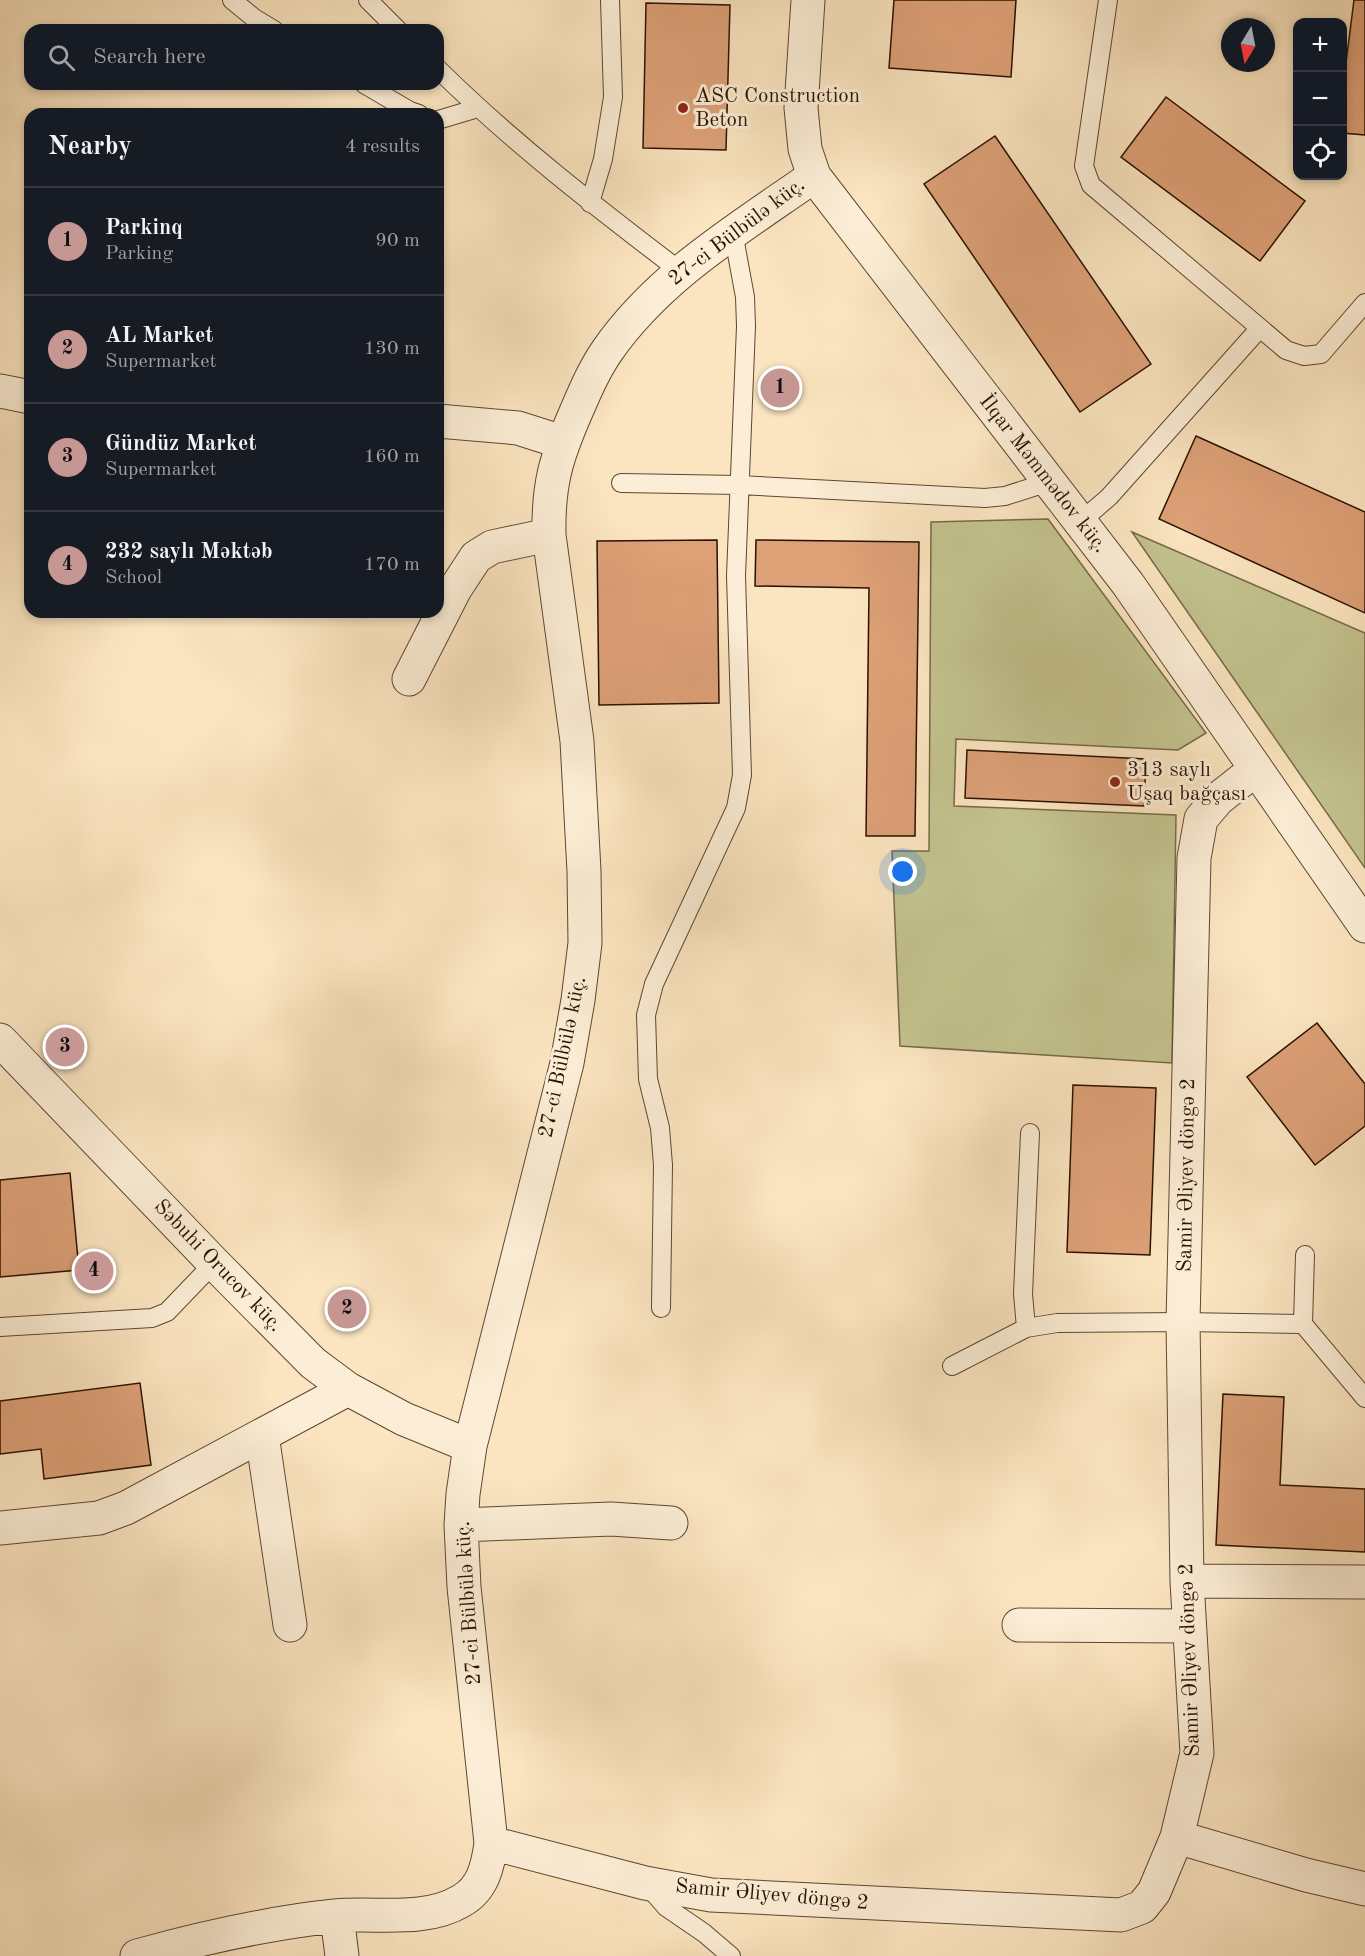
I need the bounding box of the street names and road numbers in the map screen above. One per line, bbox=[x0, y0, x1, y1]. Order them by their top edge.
street label: 27-ci Bülbülə küç. bbox=[665, 174, 809, 290]
street label: İlqar Məmmədov küç. bbox=[975, 389, 1114, 557]
street label: 27-ci Bülbülə küç. bbox=[536, 974, 590, 1140]
street label: Samir Əliyev döngə 2 bbox=[1175, 1078, 1199, 1272]
street label: Səbuhi Orucov küç. bbox=[150, 1196, 286, 1336]
street label: 27-ci Bülbülə küç. bbox=[453, 1520, 485, 1686]
street label: Samir Əliyev döngə 2 bbox=[1176, 1563, 1204, 1757]
street label: Samir Əliyev döngə 2 bbox=[674, 1876, 870, 1914]

